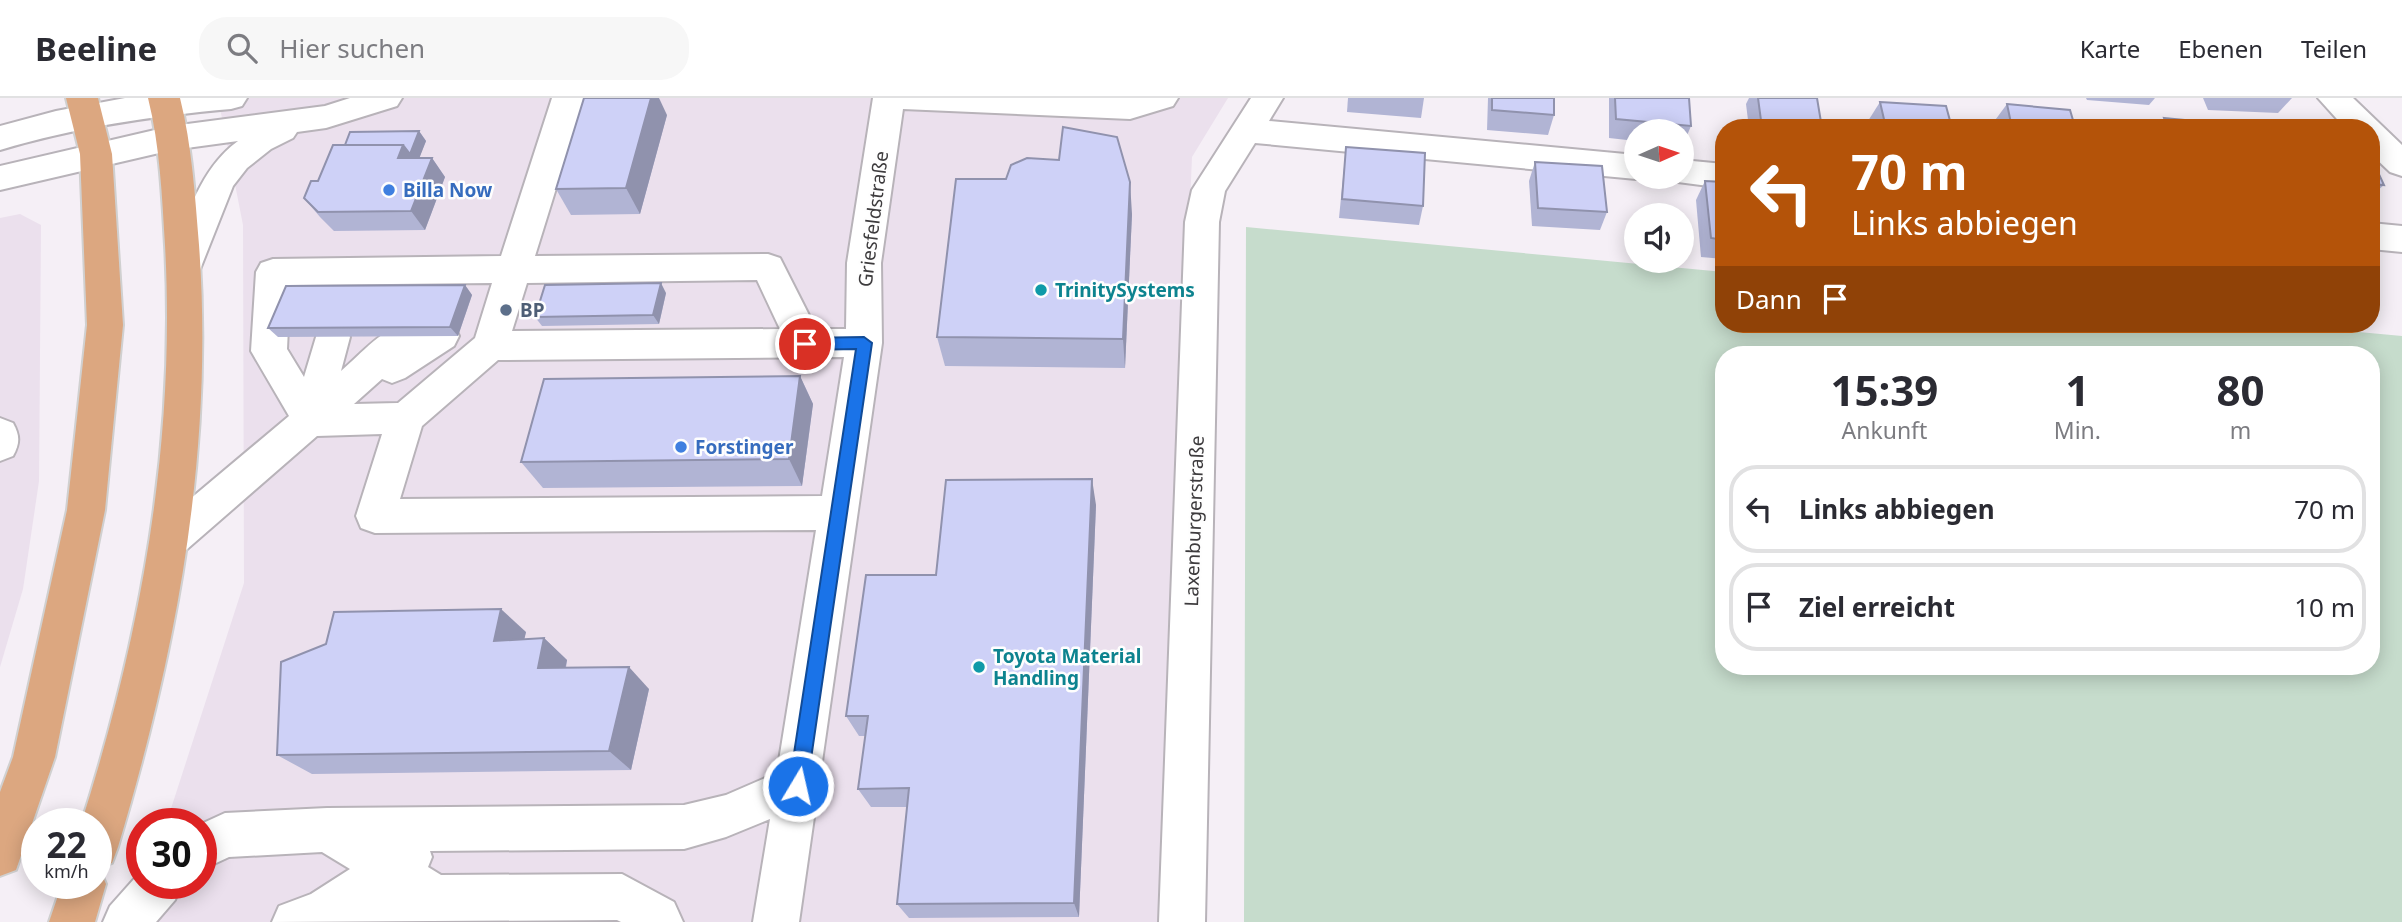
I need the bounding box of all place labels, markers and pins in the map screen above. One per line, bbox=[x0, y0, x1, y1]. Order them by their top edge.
place label: Billa Now bbox=[403, 177, 493, 203]
marker: Billa Now bbox=[381, 182, 397, 198]
place label: TrinitySystems bbox=[1055, 277, 1195, 303]
marker: TrinitySystems bbox=[1033, 282, 1049, 298]
place label: BP bbox=[520, 297, 544, 323]
marker: BP bbox=[498, 302, 514, 318]
pin bbox=[775, 314, 835, 374]
place label: Forstinger bbox=[695, 434, 794, 460]
marker: Forstinger bbox=[673, 439, 689, 455]
place label: Toyota Material Handling bbox=[993, 643, 1142, 691]
marker: Toyota Material Handling bbox=[971, 659, 987, 675]

